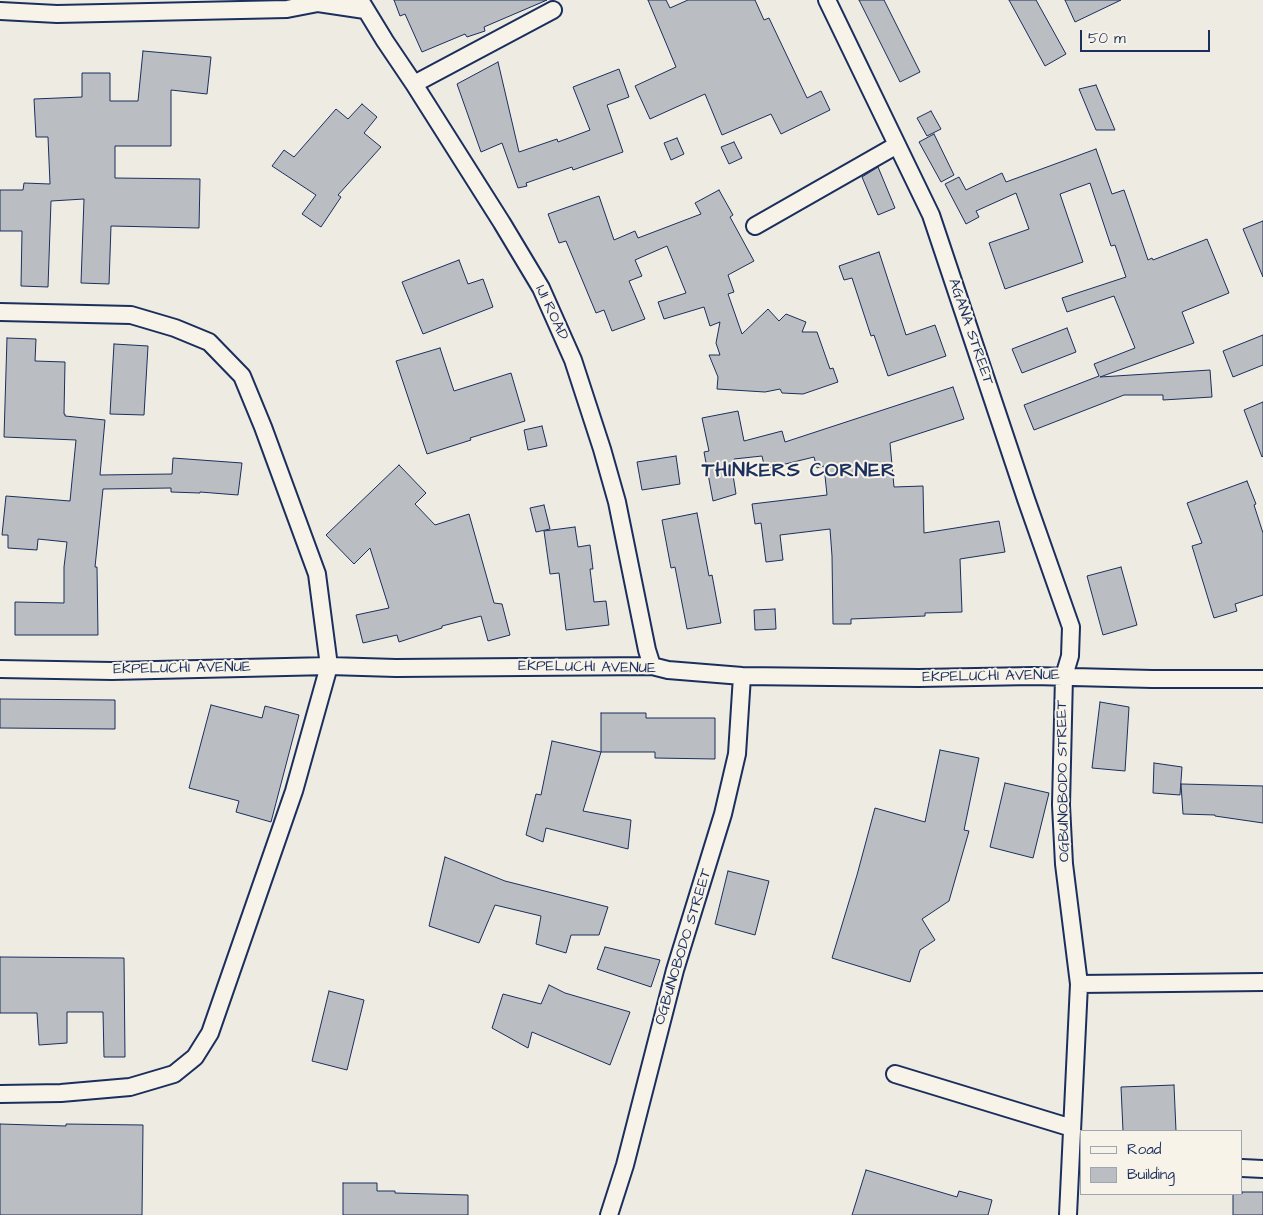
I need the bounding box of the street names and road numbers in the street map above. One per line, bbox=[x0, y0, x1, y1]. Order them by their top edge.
street label: AGANA STREET bbox=[943, 276, 997, 388]
street label: IJI ROAD bbox=[530, 283, 572, 343]
street label: EKPELUCHI AVENUE bbox=[518, 658, 656, 678]
street label: EKPELUCHI AVENUE bbox=[113, 659, 251, 679]
street label: EKPELUCHI AVENUE bbox=[922, 667, 1060, 687]
street label: OGBUNOBODO STREET bbox=[1054, 700, 1074, 862]
street label: OGBUNOBODO STREET bbox=[652, 867, 716, 1027]

